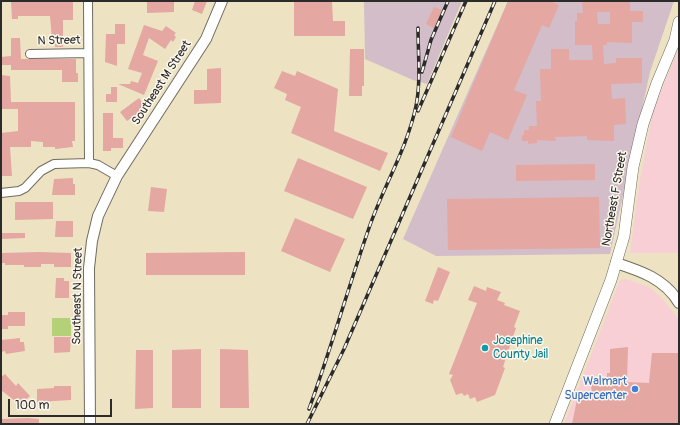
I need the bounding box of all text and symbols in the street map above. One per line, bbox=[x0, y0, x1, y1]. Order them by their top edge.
street label: N Street bbox=[37, 33, 81, 49]
street label: Southeast M Street bbox=[129, 38, 195, 128]
street label: Northeast F Street bbox=[600, 150, 630, 248]
street label: Southeast N Street bbox=[70, 247, 86, 345]
place label: Josephine County Jail bbox=[493, 334, 548, 362]
marker: Josephine County Jail bbox=[480, 343, 490, 353]
place label: Walmart Supercenter bbox=[565, 375, 627, 403]
marker: Walmart Supercenter bbox=[630, 384, 640, 394]
scale bar bbox=[10, 391, 114, 417]
text: 100 m bbox=[15, 398, 49, 413]

